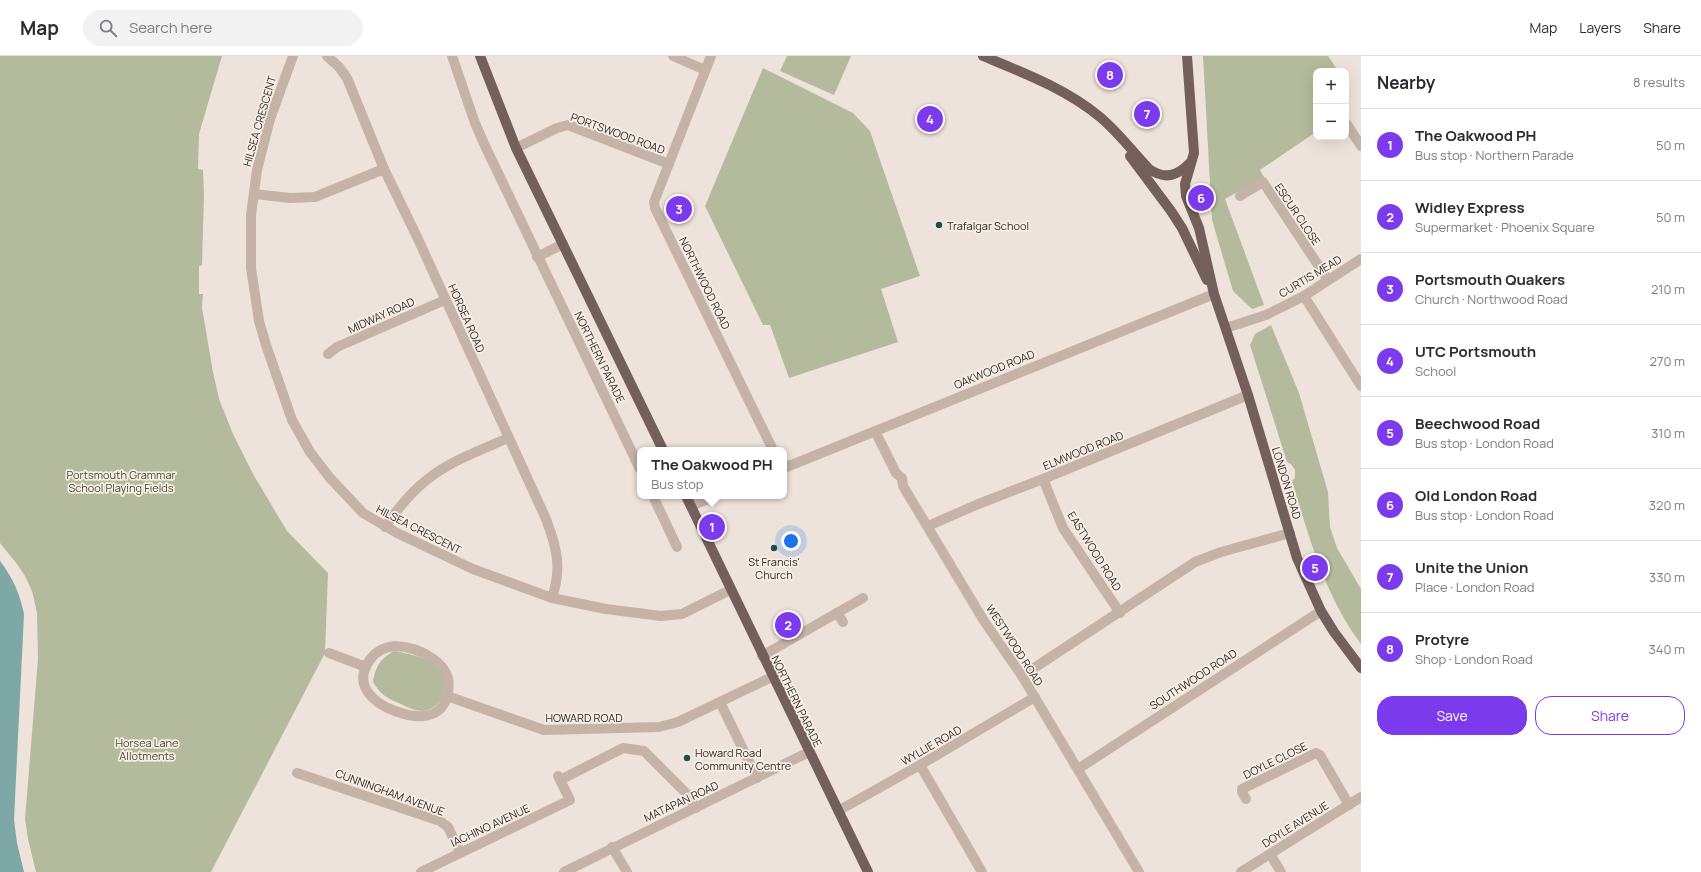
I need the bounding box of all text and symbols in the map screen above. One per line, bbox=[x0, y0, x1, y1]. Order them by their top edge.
search box bbox=[83, 10, 363, 46]
text: Map bbox=[20, 15, 59, 41]
icon: search bbox=[97, 17, 119, 39]
text: Search here bbox=[129, 17, 212, 38]
text: Map bbox=[1529, 18, 1557, 37]
text: Layers bbox=[1579, 18, 1621, 37]
text: Share bbox=[1643, 18, 1681, 37]
pin: 8 bbox=[1097, 60, 1123, 90]
map controls bbox=[1313, 68, 1349, 140]
button: + bbox=[1313, 68, 1349, 104]
text: Nearby bbox=[1377, 71, 1435, 94]
street label: HILSEA CRESCENT bbox=[239, 73, 279, 168]
text: 8 results bbox=[1633, 73, 1685, 91]
pin: 7 bbox=[1134, 99, 1160, 129]
pin: 4 bbox=[917, 104, 943, 134]
button: − bbox=[1313, 104, 1349, 140]
street label: PORTSWOOD ROAD bbox=[569, 109, 667, 157]
text: The Oakwood PH bbox=[1415, 125, 1536, 146]
text: 1 bbox=[1387, 136, 1393, 154]
text: 50 m bbox=[1656, 136, 1685, 154]
text: Bus stop · Northern Parade bbox=[1415, 146, 1574, 164]
street label: ESCUR CLOSE bbox=[1272, 180, 1324, 248]
pin: 6 bbox=[1188, 183, 1214, 213]
pin: 3 bbox=[666, 194, 692, 224]
text: Widley Express bbox=[1415, 197, 1525, 218]
text: 2 bbox=[1386, 208, 1394, 226]
text: 50 m bbox=[1656, 208, 1685, 226]
place label: Trafalgar School bbox=[947, 218, 1029, 233]
text: Supermarket · Phoenix Square bbox=[1415, 218, 1595, 236]
marker: Trafalgar School bbox=[934, 220, 944, 230]
street label: NORTHWOOD ROAD bbox=[676, 234, 734, 332]
street label: CURTIS MEAD bbox=[1276, 251, 1344, 301]
text: Portsmouth Quakers bbox=[1415, 269, 1565, 290]
text: 3 bbox=[1386, 280, 1394, 298]
text: 210 m bbox=[1651, 280, 1685, 298]
street label: HORSEA ROAD bbox=[445, 281, 489, 355]
text: Church · Northwood Road bbox=[1415, 290, 1568, 308]
street label: MIDWAY ROAD bbox=[345, 294, 417, 336]
street label: NORTHERN PARADE bbox=[571, 309, 629, 405]
text: UTC Portsmouth bbox=[1415, 341, 1536, 362]
street label: OAKWOOD ROAD bbox=[951, 346, 1037, 392]
text: 4 bbox=[1386, 352, 1394, 370]
text: 270 m bbox=[1650, 352, 1685, 370]
text: School bbox=[1415, 362, 1456, 380]
text: Beechwood Road bbox=[1415, 413, 1540, 434]
text: 5 bbox=[1386, 424, 1394, 442]
text: 310 m bbox=[1651, 424, 1685, 442]
street label: ELMWOOD ROAD bbox=[1040, 427, 1126, 473]
text: Bus stop · London Road bbox=[1415, 434, 1554, 452]
street label: LONDON ROAD bbox=[1269, 445, 1305, 521]
popup bbox=[637, 447, 787, 499]
text: The Oakwood PH bbox=[651, 454, 773, 475]
park label: Portsmouth Grammar School Playing Fields bbox=[66, 467, 176, 495]
text: Bus stop bbox=[651, 475, 704, 493]
text: Old London Road bbox=[1415, 485, 1537, 506]
text: 6 bbox=[1386, 496, 1394, 514]
text: 320 m bbox=[1649, 496, 1685, 514]
street label: HILSEA CRESCENT bbox=[374, 501, 465, 557]
text: Bus stop · London Road bbox=[1415, 506, 1554, 524]
street label: EASTWOOD ROAD bbox=[1065, 508, 1125, 594]
pin: 1 bbox=[699, 512, 725, 542]
your location bbox=[781, 531, 801, 551]
marker: St Francis' Church bbox=[769, 543, 779, 553]
pin: 5 bbox=[1302, 553, 1328, 583]
place label: St Francis' Church bbox=[748, 554, 800, 582]
text: Unite the Union bbox=[1415, 557, 1528, 578]
text: 7 bbox=[1387, 568, 1393, 586]
text: 330 m bbox=[1649, 568, 1685, 586]
text: Place · London Road bbox=[1415, 578, 1534, 596]
street label: WESTWOOD ROAD bbox=[983, 601, 1047, 689]
pin: 2 bbox=[775, 610, 801, 640]
text: Protyre bbox=[1415, 629, 1469, 650]
text: 8 bbox=[1386, 640, 1394, 658]
text: 340 m bbox=[1649, 640, 1685, 658]
street label: SOUTHWOOD ROAD bbox=[1146, 645, 1240, 713]
text: Shop · London Road bbox=[1415, 650, 1533, 668]
street label: NORTHERN PARADE bbox=[768, 653, 826, 749]
button: Save bbox=[1377, 696, 1527, 735]
button: Share bbox=[1535, 696, 1685, 735]
street label: HOWARD ROAD bbox=[545, 710, 623, 725]
street label: WYLLIE ROAD bbox=[898, 722, 964, 768]
park label: Horsea Lane Allotments bbox=[116, 735, 179, 763]
street label: DOYLE CLOSE bbox=[1240, 738, 1310, 782]
place label: Howard Road Community Centre bbox=[695, 745, 792, 773]
marker: Howard Road Community Centre bbox=[682, 753, 692, 763]
street label: CUNNINGHAM AVENUE bbox=[333, 765, 447, 819]
street label: MATAPAN ROAD bbox=[641, 777, 721, 825]
street label: DOYLE AVENUE bbox=[1259, 798, 1331, 850]
street label: IACHINO AVENUE bbox=[448, 800, 532, 850]

